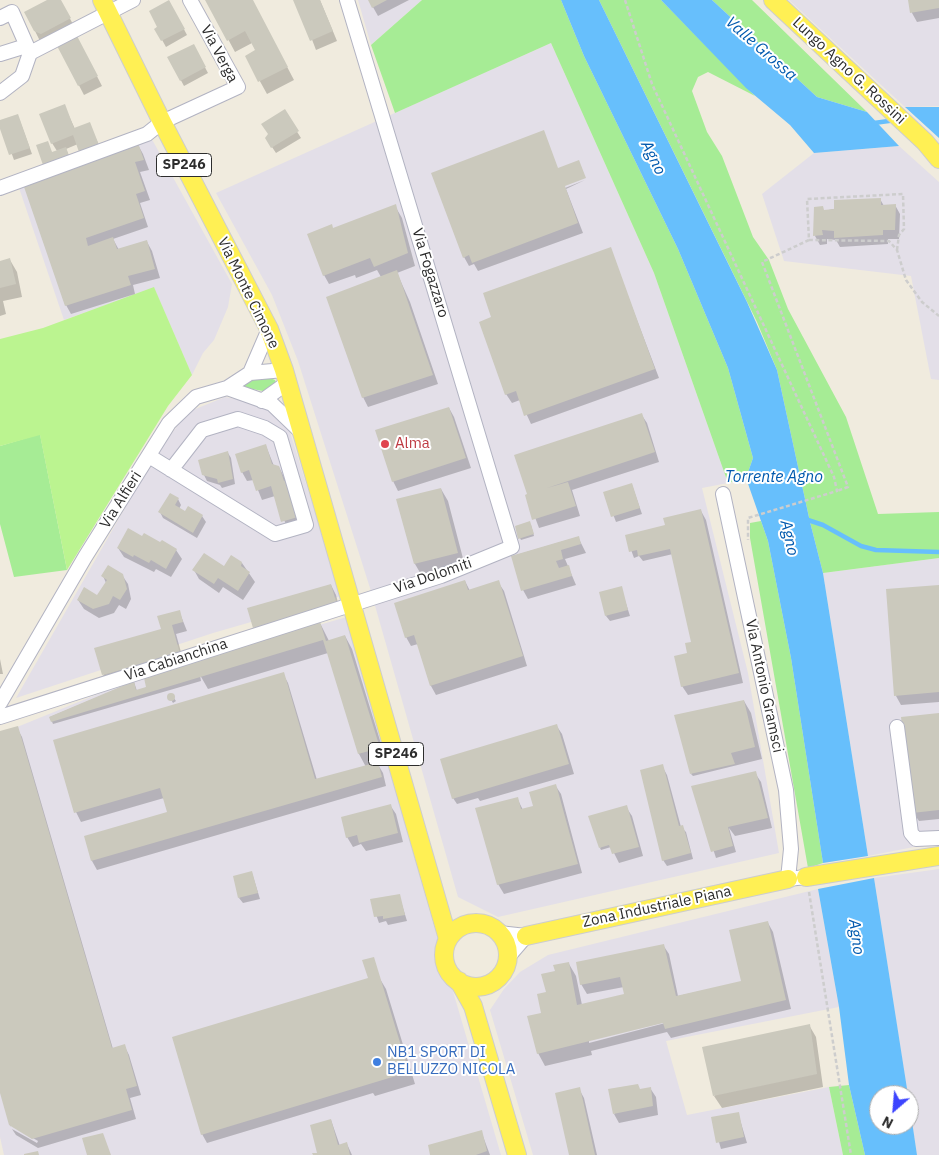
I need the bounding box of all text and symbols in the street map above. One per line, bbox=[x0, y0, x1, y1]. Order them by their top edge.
water label: Valle Grossa bbox=[721, 13, 801, 85]
street label: Lungo Agno G. Rossini bbox=[789, 14, 909, 128]
street label: Via Verga bbox=[196, 22, 242, 86]
water label: Agno bbox=[636, 138, 670, 178]
road number: SP246 bbox=[156, 154, 212, 176]
street label: Via Fogazzaro bbox=[408, 226, 452, 320]
street label: Via Monte Cimone bbox=[213, 234, 283, 352]
place label: Alma bbox=[395, 435, 430, 453]
marker: Alma bbox=[379, 438, 391, 450]
water label: Torrente Agno bbox=[725, 467, 823, 487]
street label: Via Alfieri bbox=[96, 468, 146, 532]
water label: Agno bbox=[776, 518, 802, 558]
street label: Via Dolomiti bbox=[392, 554, 474, 598]
street label: Via Antonio Gramsci bbox=[741, 618, 787, 754]
street label: Via Cabianchina bbox=[122, 635, 230, 685]
road number: SP246 bbox=[368, 742, 424, 766]
street label: Zona Industriale Piana bbox=[581, 882, 733, 932]
water label: Agno bbox=[844, 918, 868, 956]
place label: NB1 SPORT DI BELLUZZO NICOLA bbox=[387, 1044, 515, 1079]
marker: NB1 SPORT DI BELLUZZO NICOLA bbox=[371, 1056, 383, 1068]
north arrow bbox=[869, 1085, 919, 1135]
text: N bbox=[879, 1112, 896, 1133]

